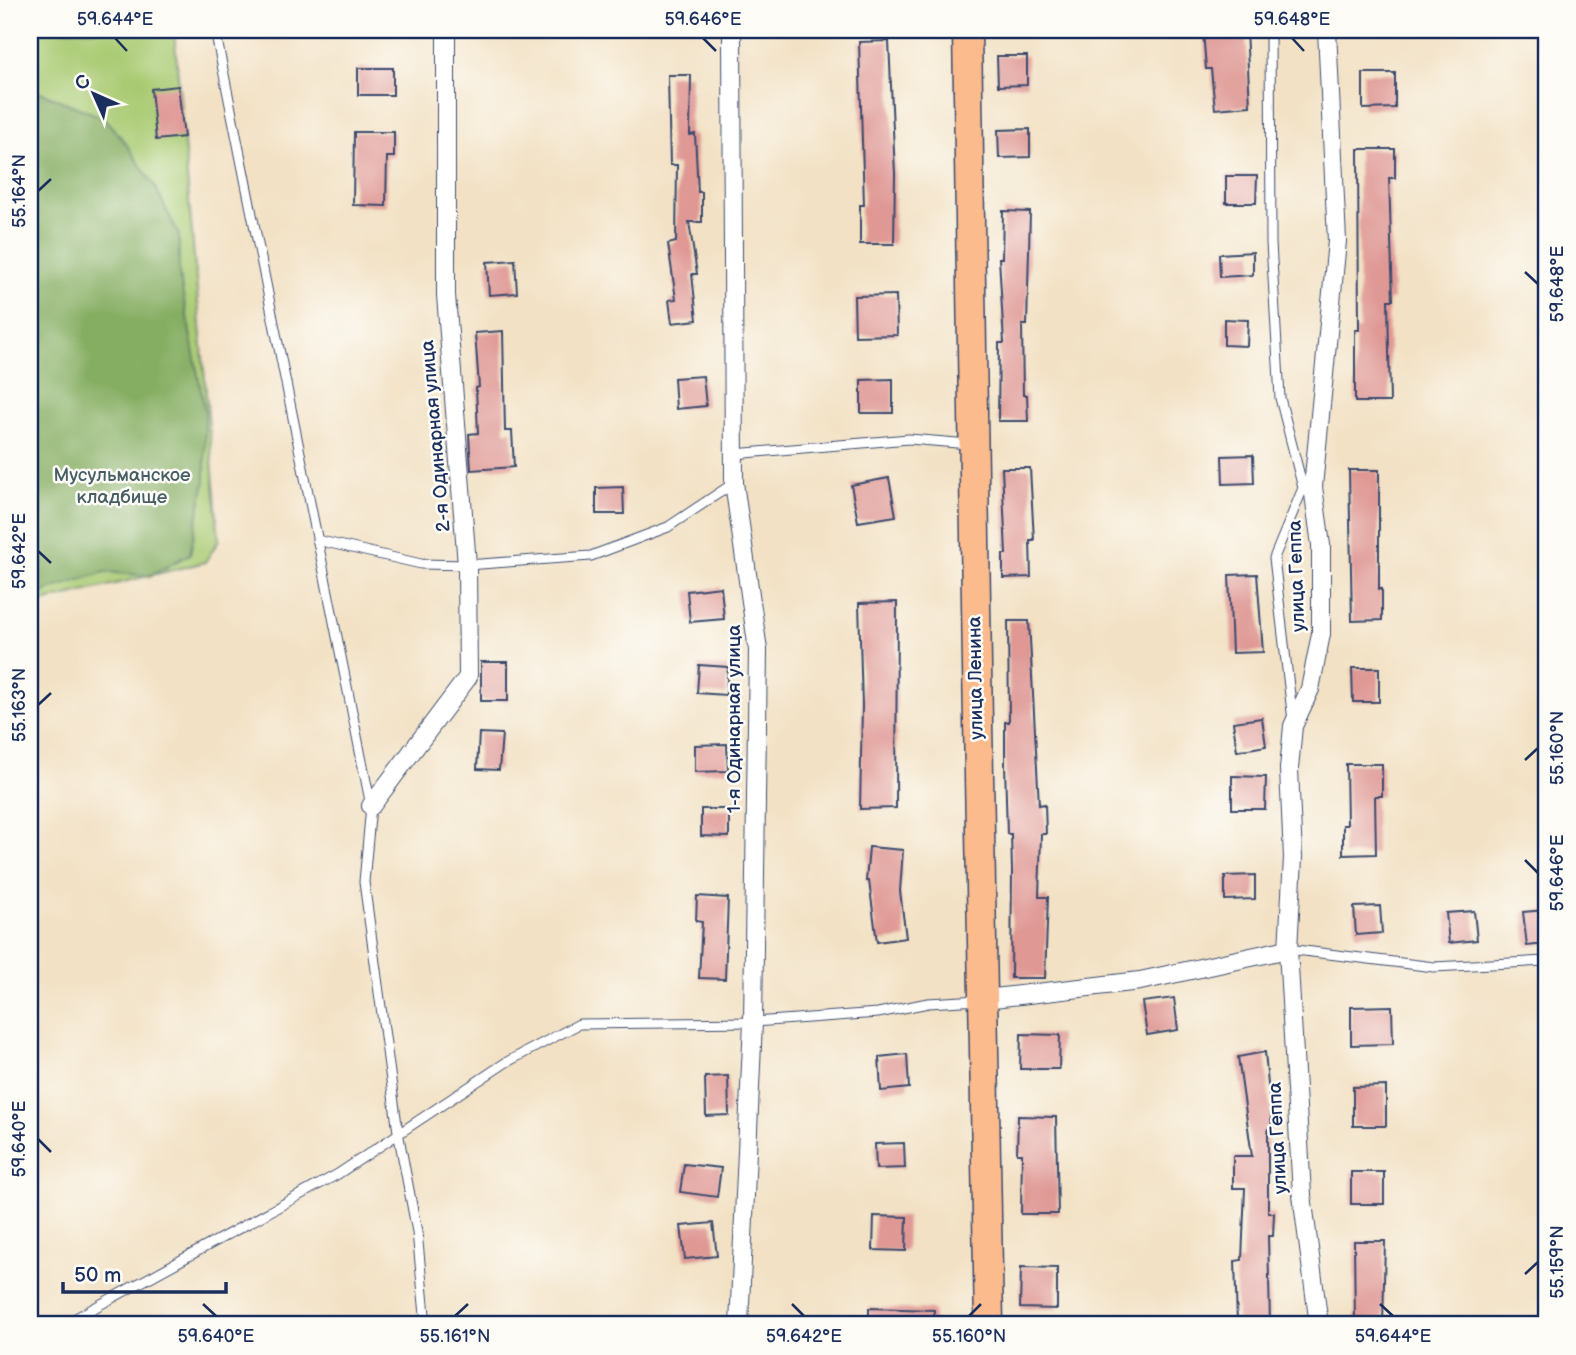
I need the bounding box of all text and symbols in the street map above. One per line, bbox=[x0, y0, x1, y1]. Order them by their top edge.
text: 59.644°E bbox=[77, 9, 153, 30]
text: 59.646°E bbox=[664, 9, 742, 30]
text: 59.648°E bbox=[1254, 9, 1331, 30]
north arrow bbox=[60, 60, 130, 130]
text: С bbox=[70, 70, 96, 96]
text: 55.164°N bbox=[9, 154, 30, 228]
text: 59.648°E bbox=[1547, 245, 1568, 322]
street label: 2-я Одинарная улица bbox=[416, 339, 456, 533]
park label: Мусульманское кладбище bbox=[53, 464, 191, 509]
text: 59.642°E bbox=[9, 513, 30, 589]
street label: улица Геппа bbox=[1284, 520, 1310, 632]
street label: улица Ленина bbox=[963, 616, 989, 740]
street label: 1-я Одинарная улица bbox=[723, 625, 746, 813]
text: 55.163°N bbox=[9, 668, 30, 742]
text: 55.160°N bbox=[1547, 711, 1568, 785]
text: 59.646°E bbox=[1547, 834, 1568, 912]
street label: улица Геппа bbox=[1264, 1081, 1292, 1195]
text: 59.640°E bbox=[9, 1100, 30, 1177]
text: 55.159°N bbox=[1547, 1225, 1568, 1299]
scale bar bbox=[63, 1250, 226, 1294]
text: 50 m bbox=[74, 1263, 121, 1288]
text: 59.640°E bbox=[178, 1326, 255, 1347]
text: 55.161°N bbox=[420, 1326, 490, 1347]
text: 59.642°E bbox=[766, 1326, 842, 1347]
text: 55.160°N bbox=[932, 1326, 1006, 1347]
text: 59.644°E bbox=[1355, 1326, 1431, 1347]

